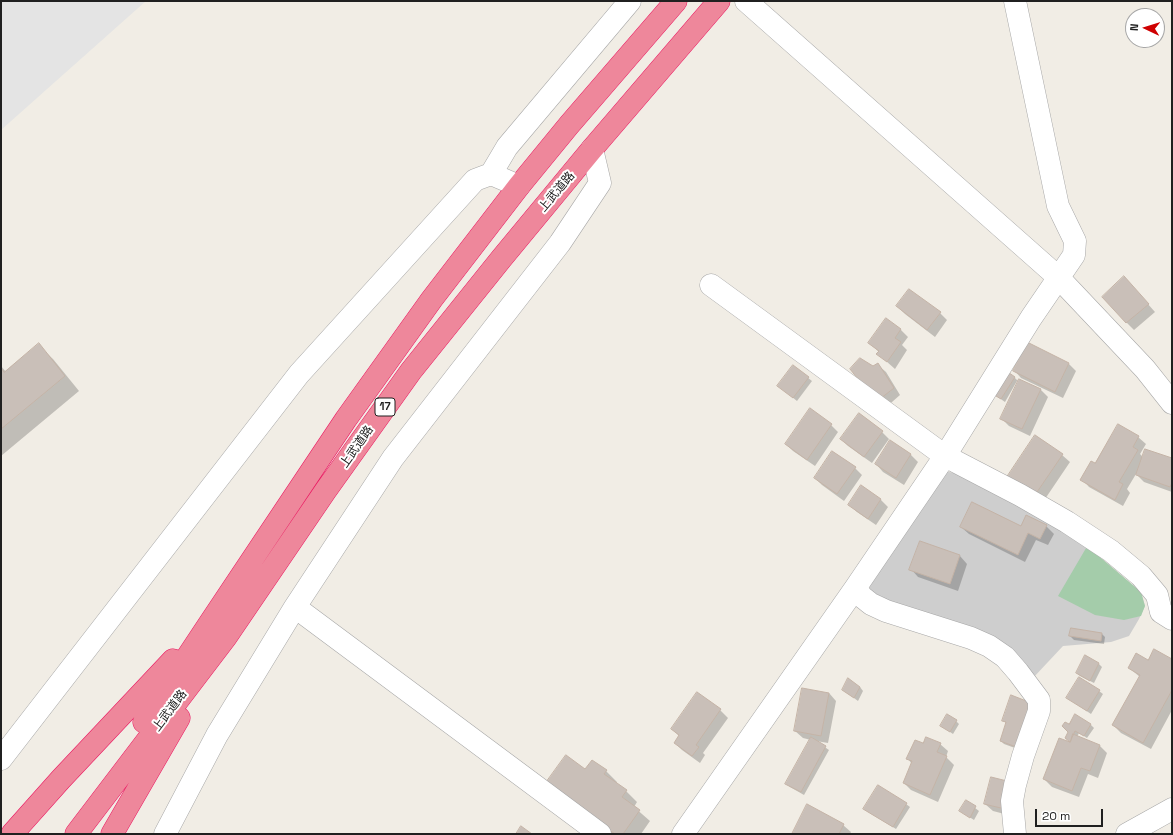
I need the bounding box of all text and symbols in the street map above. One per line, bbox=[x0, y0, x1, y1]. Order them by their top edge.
north arrow bbox=[1125, 8, 1165, 48]
text: N bbox=[1127, 23, 1141, 31]
street label: 上武道路 bbox=[536, 169, 578, 215]
road number: 17 bbox=[375, 398, 395, 416]
street label: 上武道路 bbox=[337, 423, 377, 471]
street label: 上武道路 bbox=[150, 687, 190, 735]
scale bar bbox=[1037, 801, 1105, 827]
text: 20 m bbox=[1042, 808, 1070, 824]

